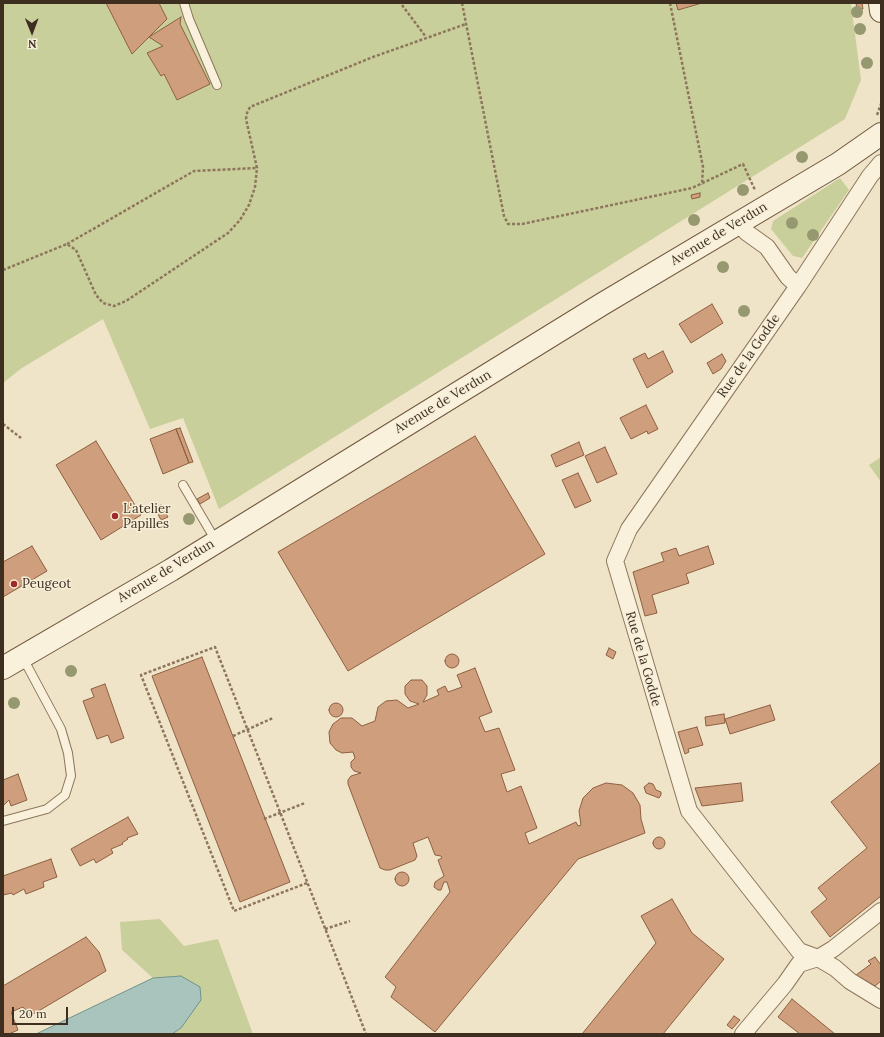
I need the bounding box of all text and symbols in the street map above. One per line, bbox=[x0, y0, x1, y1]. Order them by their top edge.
north arrow bbox=[12, 12, 52, 52]
text: N bbox=[28, 37, 37, 51]
street label: Avenue de Verdun bbox=[668, 199, 770, 269]
street label: Rue de la Godde bbox=[714, 311, 784, 401]
street label: Avenue de Verdun bbox=[392, 367, 494, 437]
place label: L'atelier Papilles bbox=[123, 501, 171, 532]
marker: L'atelier Papilles bbox=[110, 511, 120, 521]
street label: Avenue de Verdun bbox=[115, 536, 217, 606]
place label: Peugeot bbox=[22, 576, 71, 592]
marker: Peugeot bbox=[9, 579, 19, 589]
street label: Rue de la Godde bbox=[622, 610, 664, 708]
scale bar bbox=[14, 999, 70, 1025]
text: 20 m bbox=[19, 1006, 47, 1021]

